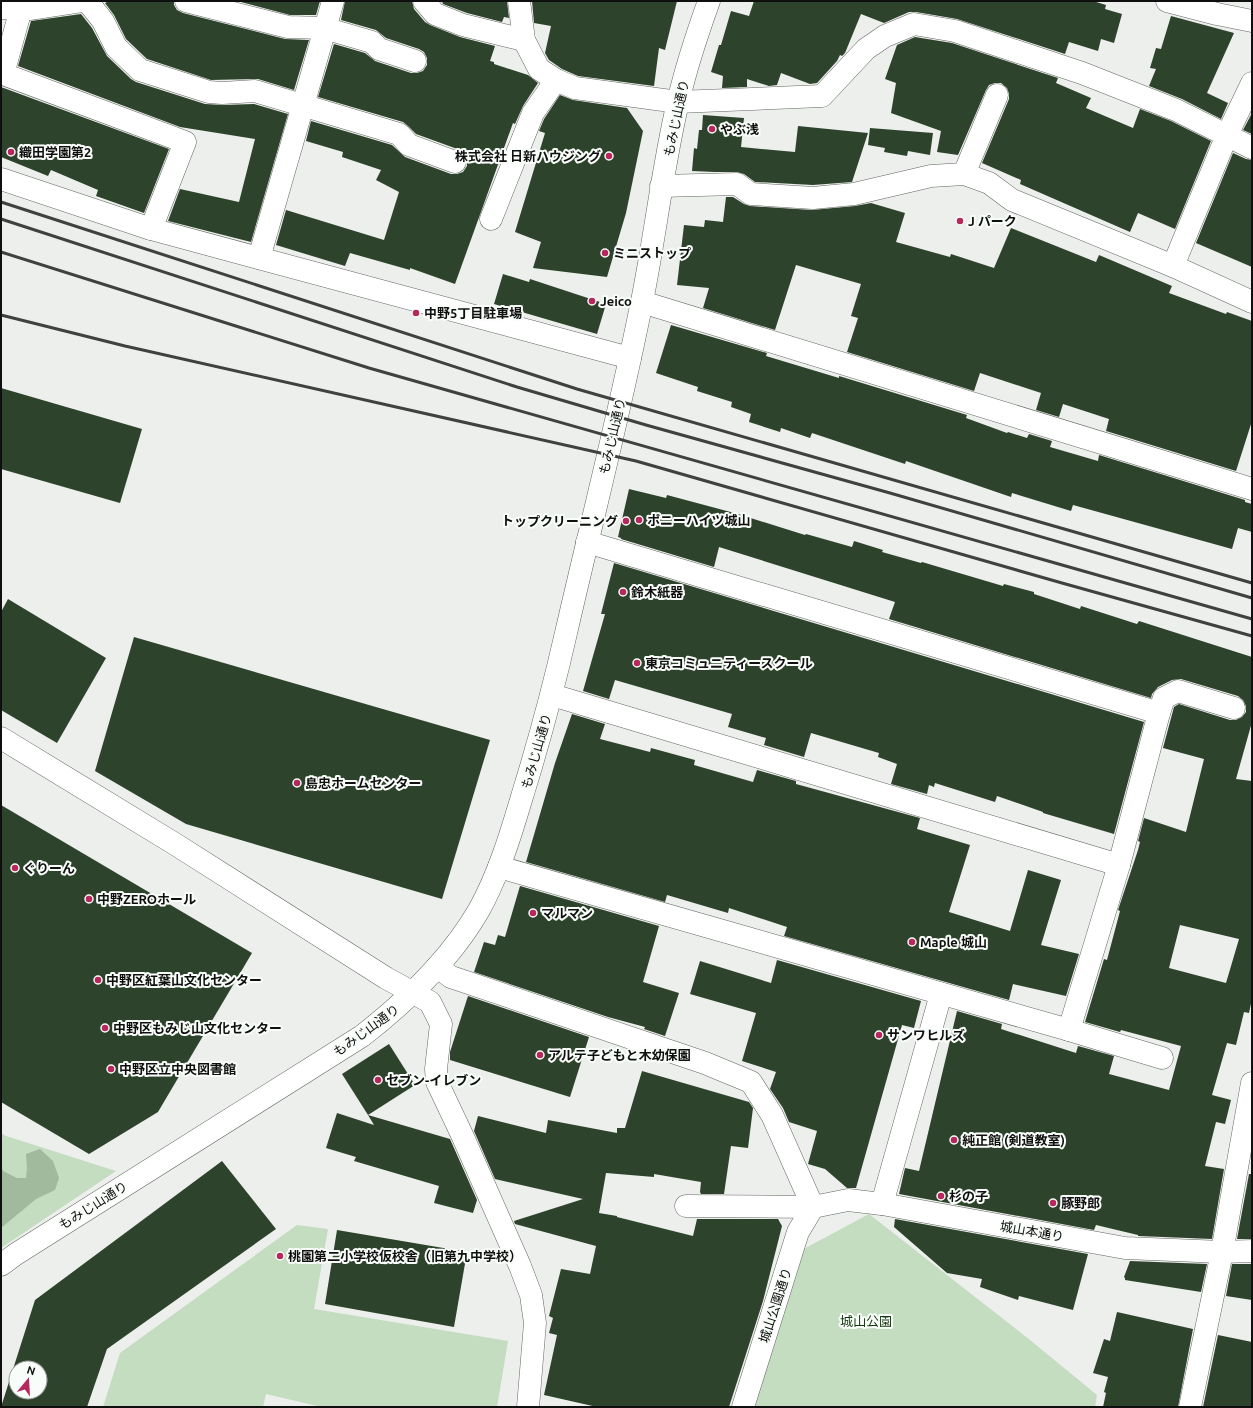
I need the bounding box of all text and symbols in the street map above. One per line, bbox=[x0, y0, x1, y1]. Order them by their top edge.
street label: もみじ山通り bbox=[661, 78, 691, 158]
place label: やぶ浅 bbox=[720, 122, 759, 136]
marker: やぶ浅 bbox=[707, 124, 717, 134]
place label: 織田学園第2 bbox=[19, 145, 91, 159]
marker: 織田学園第2 bbox=[6, 147, 16, 157]
place label: 株式会社 日新ハウジング bbox=[455, 149, 601, 163]
marker: 株式会社 日新ハウジング bbox=[604, 151, 614, 161]
place label: J パーク bbox=[968, 214, 1017, 228]
marker: J パーク bbox=[955, 216, 965, 226]
place label: ミニストップ bbox=[613, 246, 691, 260]
marker: ミニストップ bbox=[600, 248, 610, 258]
place label: Jeico bbox=[600, 294, 632, 308]
marker: Jeico bbox=[587, 296, 597, 306]
place label: 中野5丁目駐車場 bbox=[424, 306, 522, 320]
marker: 中野5丁目駐車場 bbox=[411, 308, 421, 318]
street label: もみじ山通り bbox=[596, 396, 628, 476]
place label: ポニーハイツ城山 bbox=[647, 513, 750, 527]
place label: トップクリーニング bbox=[501, 514, 618, 528]
marker: ポニーハイツ城山 bbox=[634, 515, 644, 525]
marker: トップクリーニング bbox=[621, 516, 631, 526]
place label: 鈴木紙器 bbox=[631, 585, 684, 599]
marker: 鈴木紙器 bbox=[618, 587, 628, 597]
place label: 東京コミュニティースクール bbox=[645, 656, 813, 670]
marker: 東京コミュニティースクール bbox=[632, 658, 642, 668]
street label: もみじ山通り bbox=[519, 712, 553, 790]
place label: 島忠ホームセンター bbox=[305, 776, 422, 790]
marker: 島忠ホームセンター bbox=[292, 778, 302, 788]
place label: ぐりーん bbox=[23, 861, 75, 875]
marker: ぐりーん bbox=[10, 863, 20, 873]
place label: 中野ZEROホール bbox=[97, 892, 196, 906]
marker: 中野ZEROホール bbox=[84, 894, 94, 904]
place label: マルマン bbox=[541, 906, 593, 920]
marker: マルマン bbox=[528, 908, 538, 918]
place label: Maple 城山 bbox=[920, 935, 987, 949]
marker: Maple 城山 bbox=[907, 937, 917, 947]
place label: 中野区紅葉山文化センター bbox=[106, 973, 262, 987]
marker: 中野区紅葉山文化センター bbox=[93, 975, 103, 985]
street label: もみじ山通り bbox=[330, 1001, 402, 1059]
place label: 中野区もみじ山文化センター bbox=[113, 1021, 282, 1035]
marker: 中野区もみじ山文化センター bbox=[100, 1023, 110, 1033]
place label: サンワヒルズ bbox=[887, 1028, 965, 1042]
marker: サンワヒルズ bbox=[874, 1030, 884, 1040]
place label: アルテ子どもと木幼保園 bbox=[548, 1048, 691, 1062]
marker: アルテ子どもと木幼保園 bbox=[535, 1050, 545, 1060]
place label: 中野区立中央図書館 bbox=[119, 1062, 236, 1076]
marker: 中野区立中央図書館 bbox=[106, 1064, 116, 1074]
place label: セブン-イレブン bbox=[386, 1073, 481, 1087]
marker: セブン-イレブン bbox=[373, 1075, 383, 1085]
place label: 純正館 (剣道教室) bbox=[962, 1133, 1065, 1148]
marker: 純正館 (剣道教室) bbox=[949, 1135, 959, 1145]
street label: もみじ山通り bbox=[56, 1178, 130, 1232]
place label: 杉の子 bbox=[949, 1189, 988, 1203]
marker: 杉の子 bbox=[936, 1191, 946, 1201]
place label: 豚野郎 bbox=[1061, 1196, 1100, 1210]
marker: 豚野郎 bbox=[1048, 1198, 1058, 1208]
street label: 城山本通り bbox=[999, 1218, 1065, 1244]
place label: 桃園第二小学校仮校舎（旧第九中学校） bbox=[288, 1249, 522, 1263]
marker: 桃園第二小学校仮校舎（旧第九中学校） bbox=[275, 1251, 285, 1261]
street label: 城山公園通り bbox=[756, 1266, 794, 1344]
park label: 城山公園 bbox=[840, 1314, 892, 1328]
north arrow bbox=[8, 1360, 48, 1400]
text: N bbox=[25, 1364, 37, 1377]

